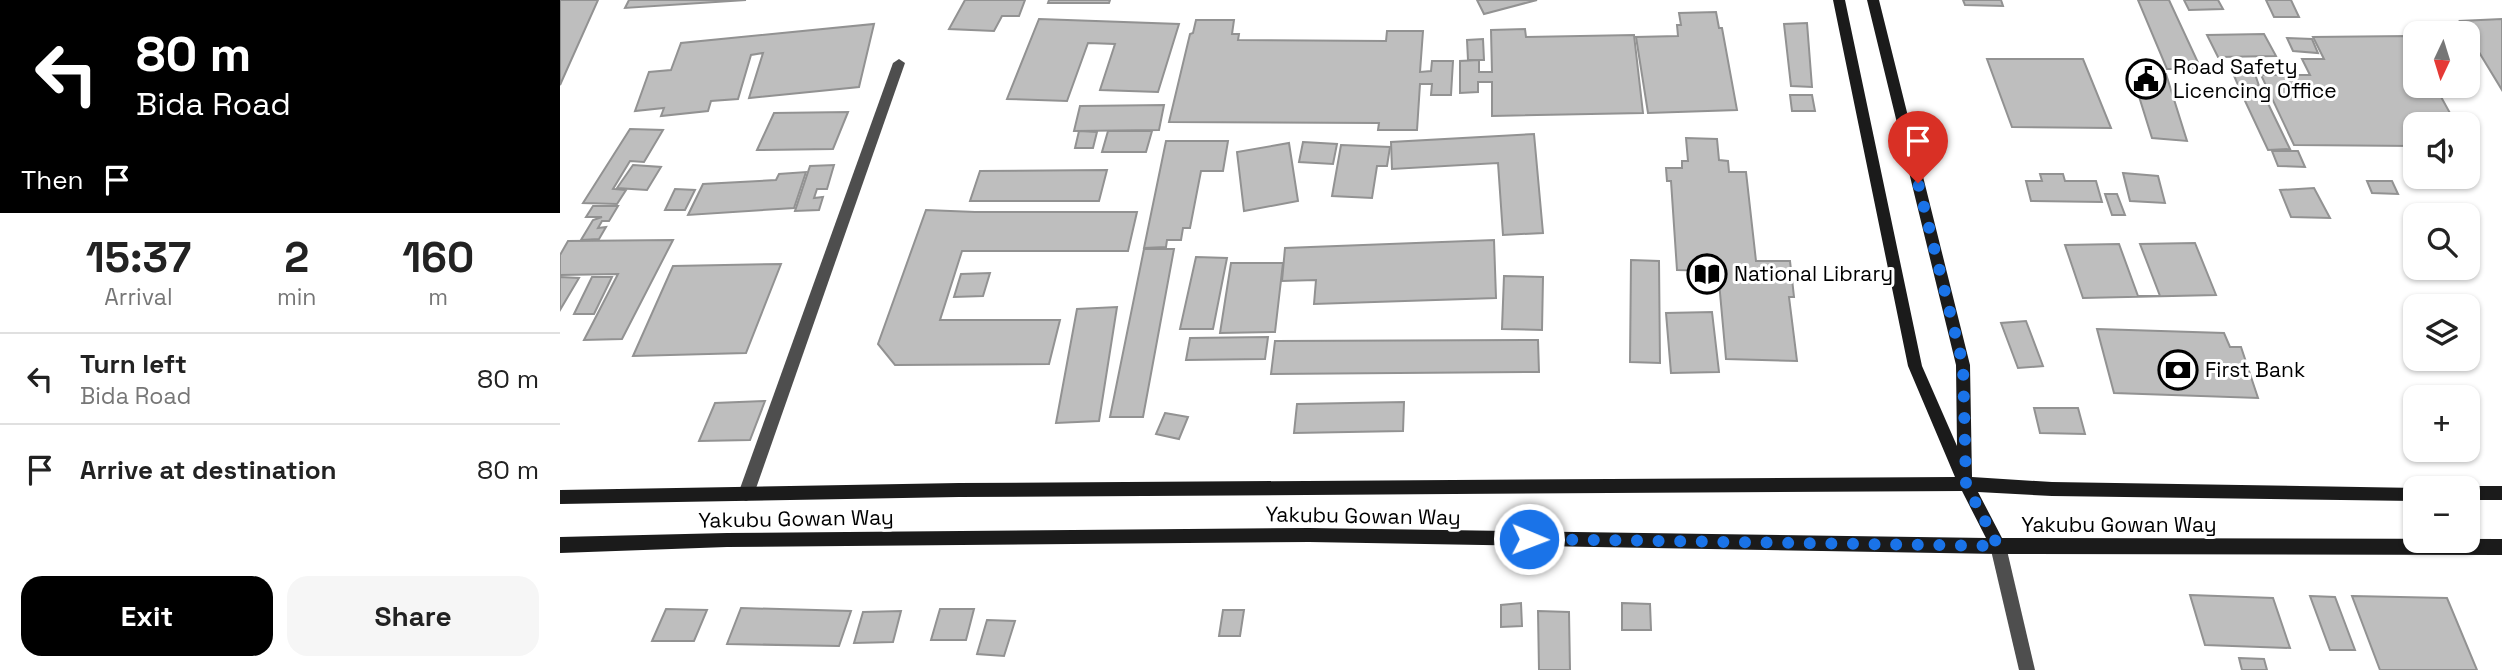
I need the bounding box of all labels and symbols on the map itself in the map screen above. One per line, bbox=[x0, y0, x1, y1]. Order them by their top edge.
north arrow bbox=[2403, 21, 2480, 98]
place label: Road Safety Licencing Office bbox=[2173, 53, 2337, 104]
public building icon: Road Safety Licencing Office bbox=[2125, 58, 2167, 100]
pin bbox=[1888, 111, 1948, 183]
library icon: National Library bbox=[1686, 253, 1728, 295]
place label: National Library bbox=[1734, 260, 1893, 287]
bank icon: First Bank bbox=[2157, 349, 2199, 391]
place label: First Bank bbox=[2205, 356, 2305, 383]
street label: Yakubu Gowan Way bbox=[1265, 500, 1461, 531]
position arrow bbox=[1492, 502, 1566, 576]
street label: Yakubu Gowan Way bbox=[698, 503, 894, 534]
street label: Yakubu Gowan Way bbox=[2021, 511, 2217, 538]

